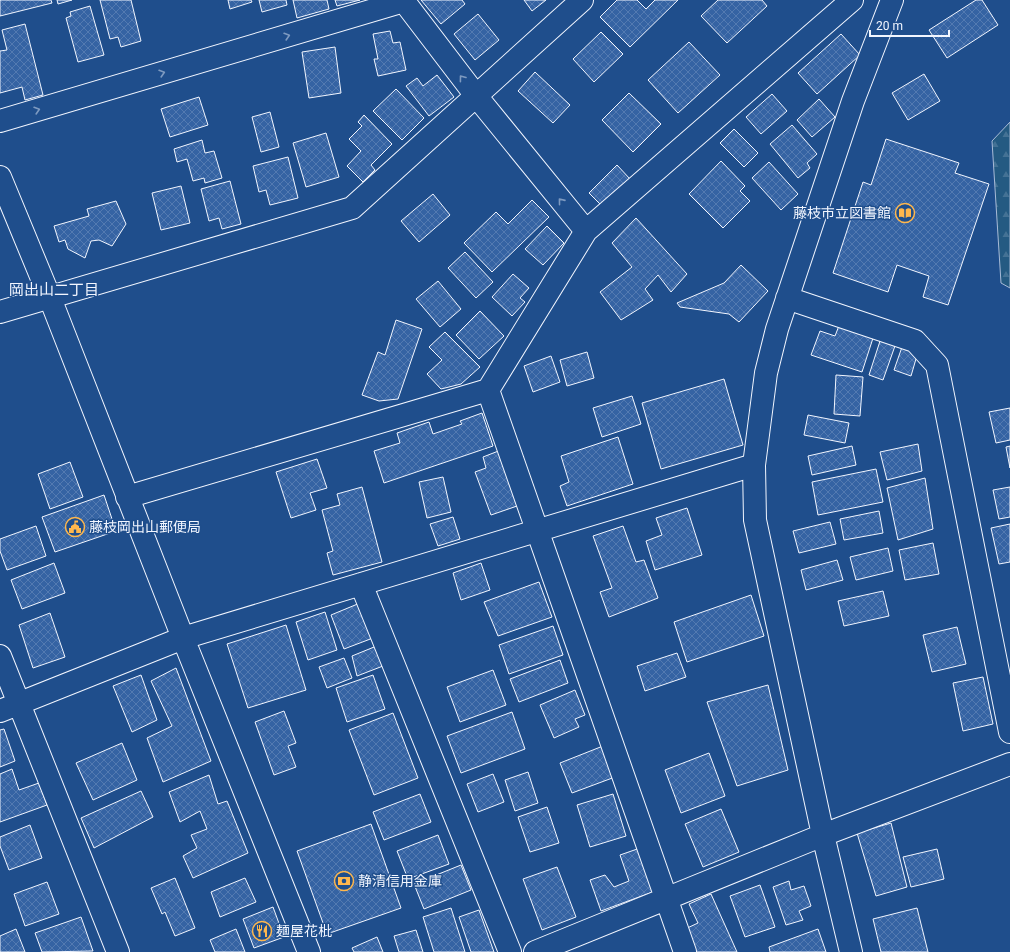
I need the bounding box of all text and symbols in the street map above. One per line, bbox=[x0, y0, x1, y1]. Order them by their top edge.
scale bar bbox=[870, 12, 949, 38]
text: 20 m bbox=[876, 19, 903, 33]
one-way arrow bbox=[283, 32, 290, 41]
one-way arrow bbox=[158, 69, 165, 78]
one-way arrow bbox=[460, 75, 467, 82]
one-way arrow bbox=[34, 106, 41, 115]
one-way arrow bbox=[559, 198, 566, 205]
library icon: 藤枝市立図書館 bbox=[894, 202, 916, 224]
place label: 藤枝市立図書館 bbox=[793, 205, 891, 221]
district label: 岡出山二丁目 bbox=[9, 281, 99, 299]
public building icon: 藤枝岡出山郵便局 bbox=[64, 516, 86, 538]
place label: 藤枝岡出山郵便局 bbox=[89, 519, 201, 535]
bank icon: 静清信用金庫 bbox=[333, 870, 355, 892]
place label: 静清信用金庫 bbox=[358, 873, 442, 889]
restaurant icon: 麺屋花枇 bbox=[251, 920, 273, 942]
place label: 麺屋花枇 bbox=[276, 923, 332, 939]

